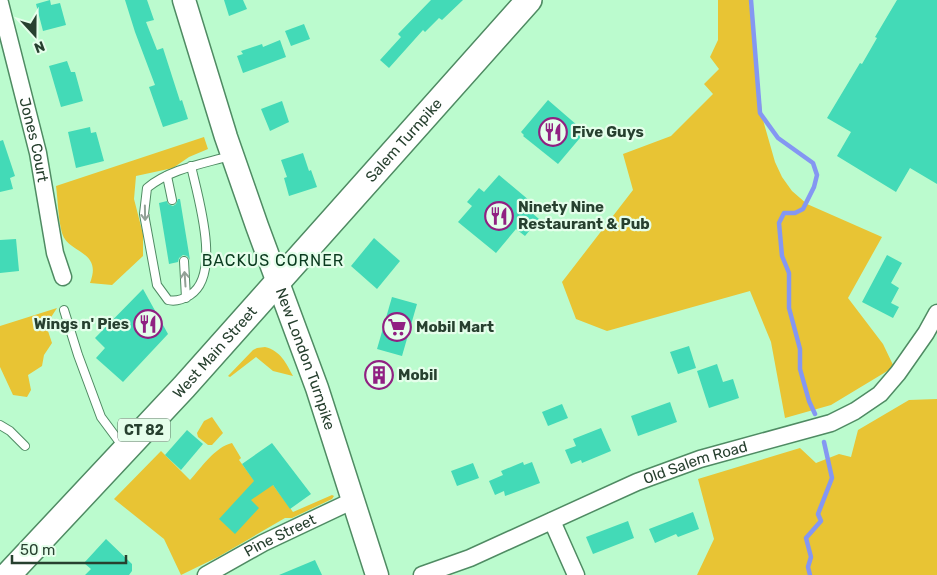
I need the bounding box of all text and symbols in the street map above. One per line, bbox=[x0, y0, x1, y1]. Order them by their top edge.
north arrow bbox=[10, 10, 60, 60]
text: N bbox=[32, 37, 47, 56]
street label: Salem Turnpike bbox=[362, 95, 446, 186]
street label: Jones Court bbox=[15, 96, 52, 184]
restaurant icon: Five Guys bbox=[538, 117, 568, 147]
place label: Five Guys bbox=[572, 123, 644, 141]
place label: Ninety Nine Restaurant & Pub bbox=[518, 198, 650, 233]
restaurant icon: Ninety Nine Restaurant & Pub bbox=[484, 201, 514, 231]
one-way arrow bbox=[140, 205, 150, 221]
district label: BACKUS CORNER bbox=[202, 251, 344, 270]
one-way arrow bbox=[180, 272, 190, 288]
street label: New London Turnpike bbox=[272, 285, 339, 432]
street label: West Main Street bbox=[169, 302, 261, 402]
restaurant icon: Wings n' Pies bbox=[133, 309, 163, 339]
supermarket icon: Mobil Mart bbox=[382, 312, 412, 342]
place label: Wings n' Pies bbox=[34, 315, 129, 333]
place label: Mobil Mart bbox=[416, 318, 494, 336]
building icon: Mobil bbox=[364, 360, 394, 390]
place label: Mobil bbox=[398, 366, 438, 384]
road number: CT 82 bbox=[118, 418, 170, 442]
street label: Old Salem Road bbox=[641, 437, 750, 488]
street label: Pine Street bbox=[241, 510, 319, 561]
scale bar bbox=[12, 532, 126, 564]
text: 50 m bbox=[20, 541, 55, 559]

